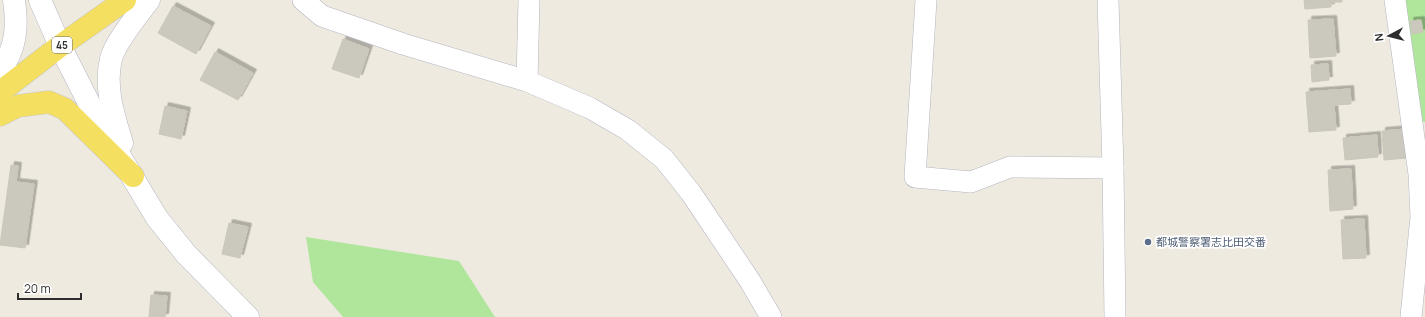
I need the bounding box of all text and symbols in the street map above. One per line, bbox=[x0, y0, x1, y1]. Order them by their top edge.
north arrow bbox=[1369, 16, 1409, 56]
text: N bbox=[1371, 32, 1387, 42]
road number: 45 bbox=[52, 37, 72, 53]
place label: 都城警察署志比田交番 bbox=[1156, 234, 1266, 249]
marker: 都城警察署志比田交番 bbox=[1143, 237, 1153, 247]
scale bar bbox=[18, 275, 81, 301]
text: 20 m bbox=[24, 280, 51, 297]

